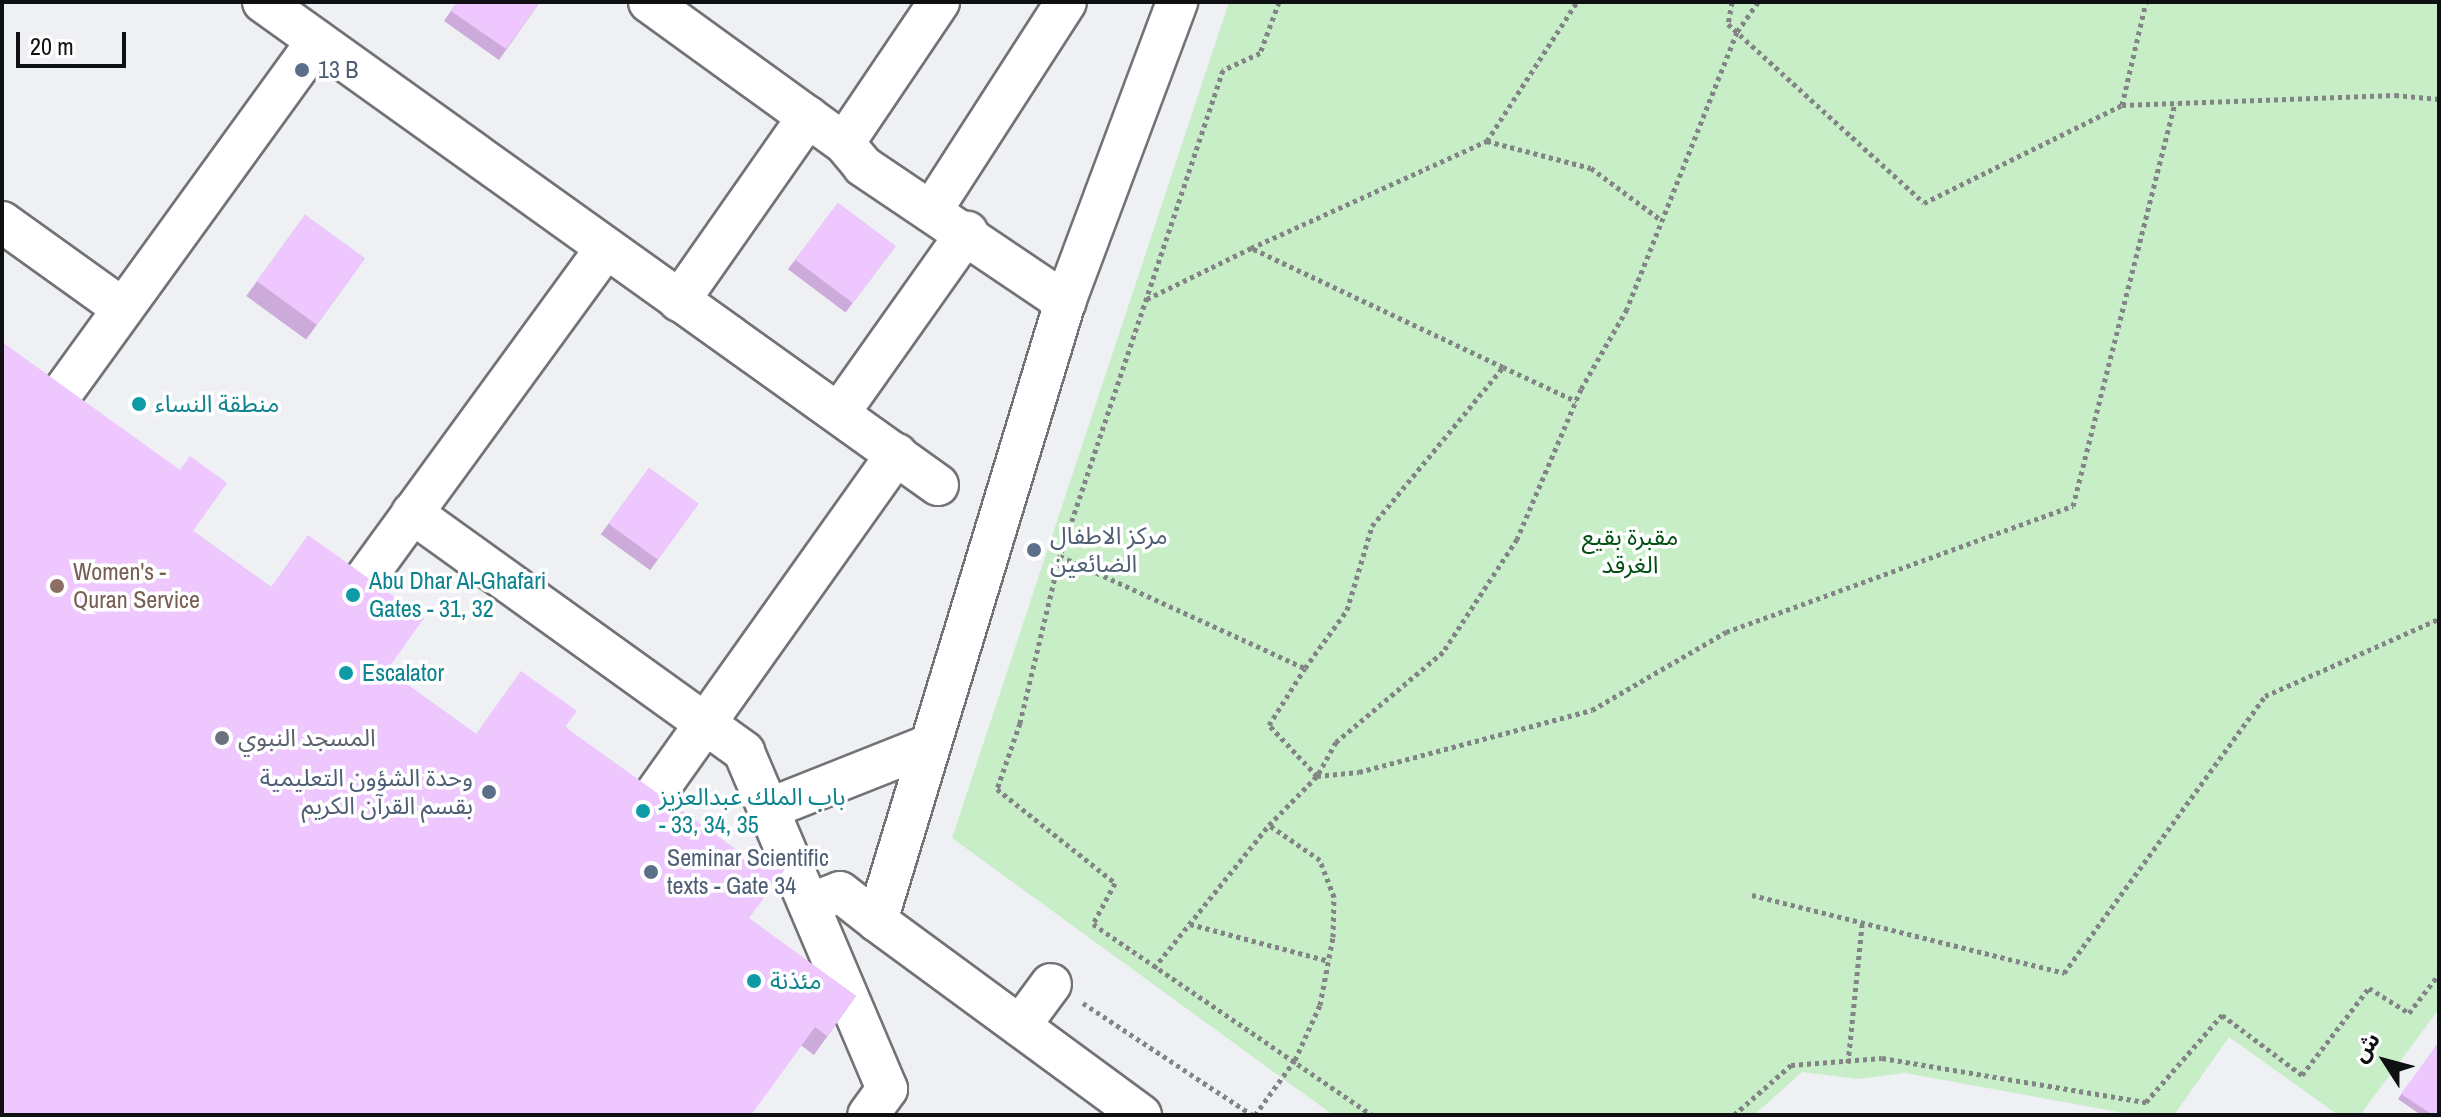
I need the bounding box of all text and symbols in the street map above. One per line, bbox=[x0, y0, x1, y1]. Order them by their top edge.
scale bar bbox=[20, 16, 130, 66]
text: 20 m bbox=[30, 30, 74, 62]
place label: 13 B bbox=[318, 56, 358, 84]
marker: 13 B bbox=[293, 61, 311, 79]
place label: منطقة النساء bbox=[155, 390, 279, 418]
marker: منطقة النساء bbox=[130, 395, 148, 413]
place label: مركز الاطفال الضائعين bbox=[1050, 522, 1167, 578]
park label: مقبرة بقيع الغرقد bbox=[1582, 523, 1678, 579]
marker: مركز الاطفال الضائعين bbox=[1025, 541, 1043, 559]
place label: Women's - Quran Service bbox=[73, 558, 200, 614]
place label: Abu Dhar Al-Ghafari Gates - 31, 32 bbox=[369, 567, 547, 623]
marker: Women's - Quran Service bbox=[48, 577, 66, 595]
marker: Abu Dhar Al-Ghafari Gates - 31, 32 bbox=[344, 586, 362, 604]
place label: Escalator bbox=[362, 659, 444, 687]
marker: Escalator bbox=[337, 664, 355, 682]
place label: المسجد النبوي bbox=[238, 724, 376, 752]
marker: المسجد النبوي bbox=[213, 729, 231, 747]
place label: وحدة الشؤون التعليمية بقسم القرآن الكريم bbox=[260, 764, 473, 820]
marker: وحدة الشؤون التعليمية بقسم القرآن الكريم bbox=[480, 783, 498, 801]
place label: باب الملك عبدالعزيز - 33, 34, 35 bbox=[659, 783, 845, 839]
marker: باب الملك عبدالعزيز - 33, 34, 35 bbox=[634, 802, 652, 820]
place label: Seminar Scientific texts - Gate 34 bbox=[667, 844, 829, 900]
marker: Seminar Scientific texts - Gate 34 bbox=[642, 863, 660, 881]
place label: مئذنة bbox=[770, 967, 822, 995]
marker: مئذنة bbox=[745, 972, 763, 990]
north arrow bbox=[2345, 1021, 2425, 1101]
text: ش bbox=[2345, 1026, 2387, 1068]

